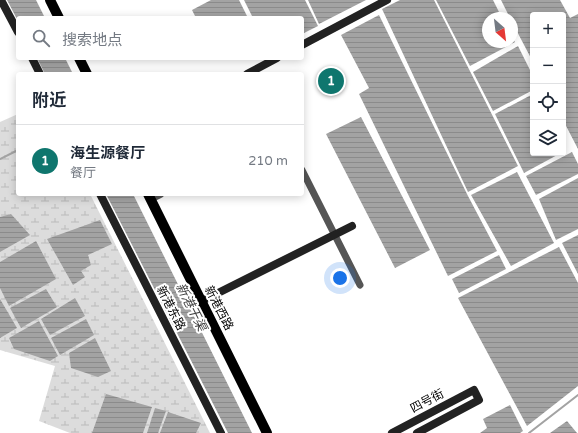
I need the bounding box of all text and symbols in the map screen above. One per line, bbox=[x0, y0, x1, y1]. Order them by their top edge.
north arrow bbox=[482, 12, 518, 48]
map controls bbox=[530, 12, 566, 156]
button: + bbox=[530, 12, 566, 48]
search box bbox=[16, 16, 304, 60]
icon: search bbox=[30, 27, 52, 49]
text: 搜索地点 bbox=[62, 31, 122, 49]
button: − bbox=[530, 48, 566, 84]
pin: 1 bbox=[318, 66, 344, 96]
button: locate bbox=[530, 84, 566, 120]
text: 附近 bbox=[32, 90, 66, 111]
button: layers bbox=[530, 120, 566, 156]
text: 海生源餐厅 bbox=[70, 144, 145, 162]
text: 1 bbox=[41, 153, 49, 169]
text: 210 m bbox=[248, 153, 288, 169]
text: 餐厅 bbox=[70, 165, 96, 181]
your location bbox=[330, 268, 350, 288]
water label: 新港干渠 bbox=[172, 280, 211, 336]
street label: 新港东路 bbox=[154, 283, 188, 333]
street label: 新港西路 bbox=[202, 283, 236, 333]
street label: 四号街 bbox=[408, 386, 446, 416]

